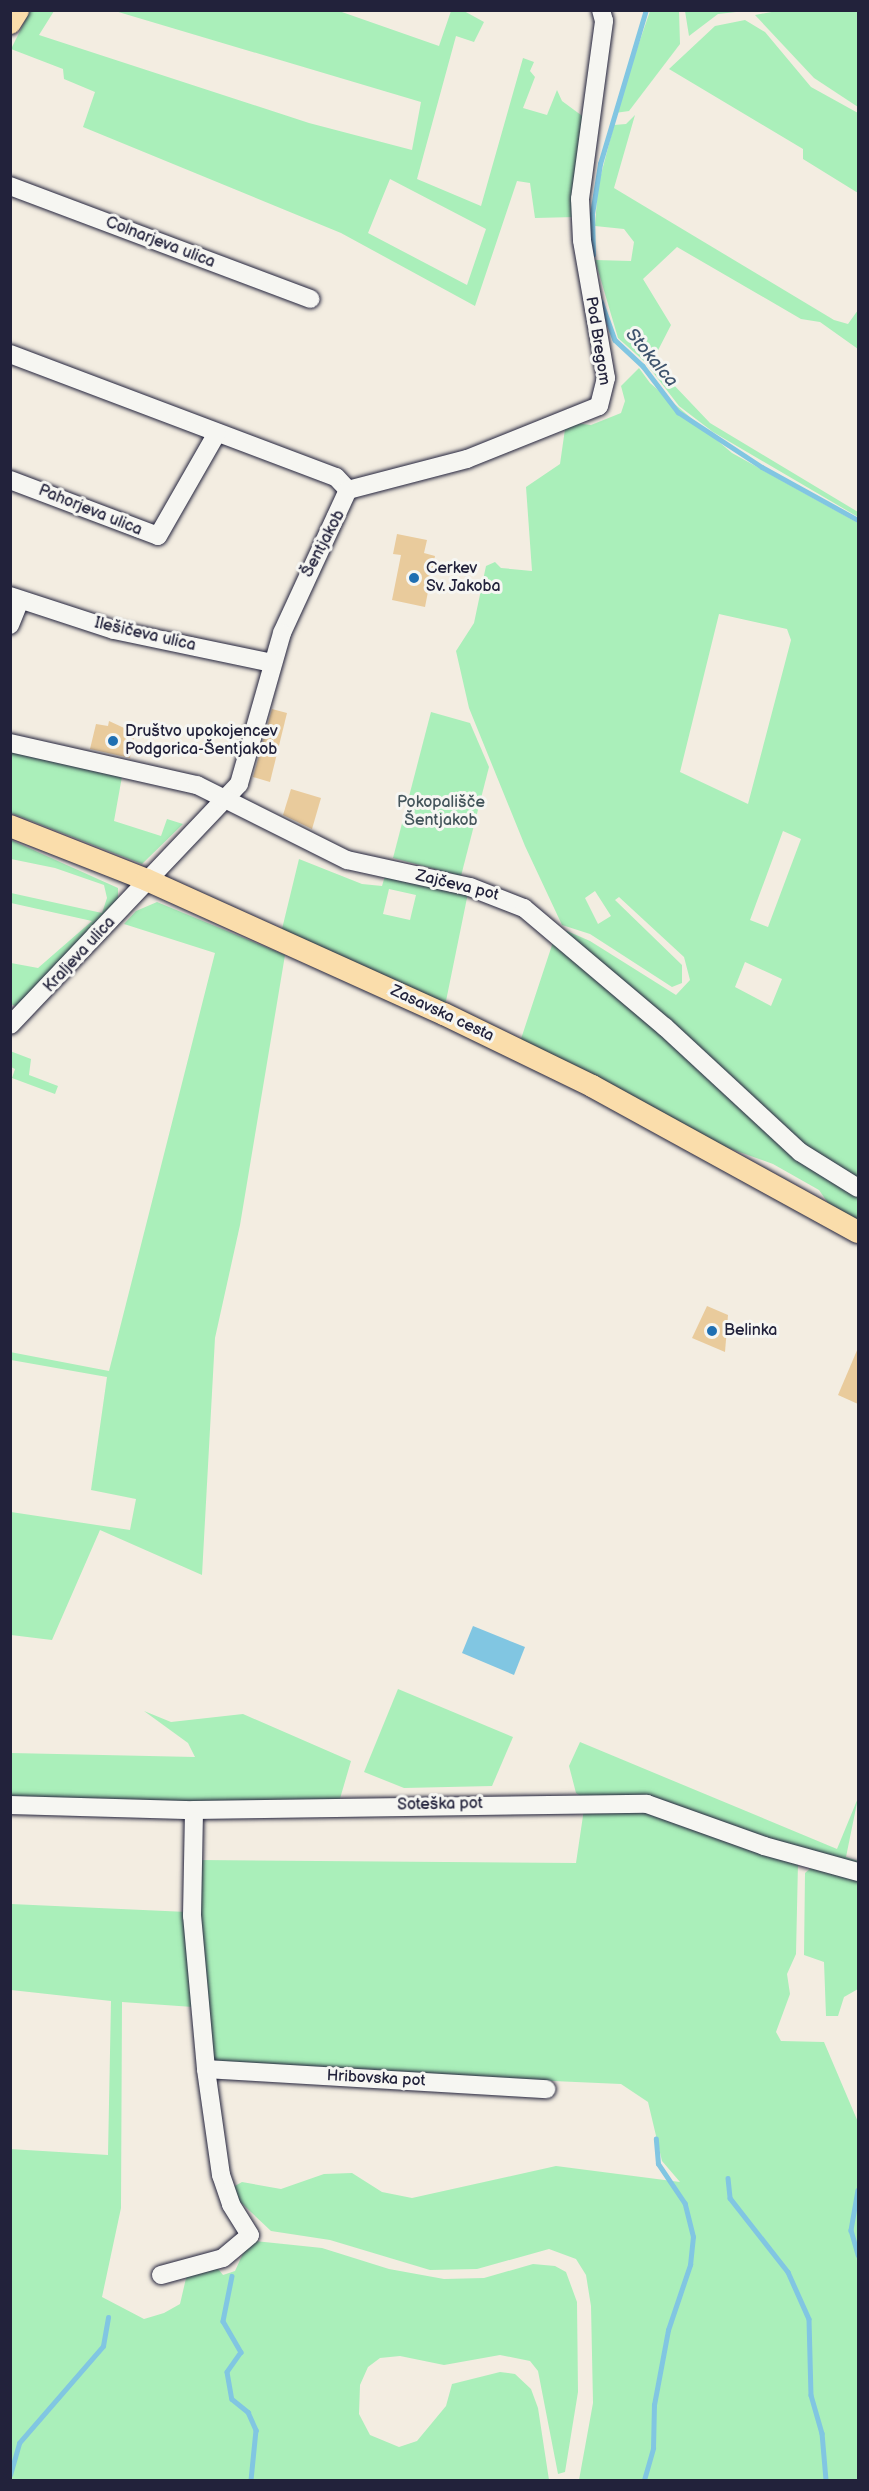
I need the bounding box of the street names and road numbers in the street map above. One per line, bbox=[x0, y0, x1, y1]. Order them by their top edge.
street label: Colnarjeva ulica bbox=[103, 213, 217, 273]
street label: Pod Bregom bbox=[581, 295, 613, 387]
street label: Pahorjeva ulica bbox=[35, 481, 145, 541]
street label: Šentjakob bbox=[298, 507, 350, 581]
street label: Ilešičeva ulica bbox=[93, 614, 197, 656]
street label: Zajčeva pot bbox=[414, 866, 500, 906]
street label: Kraljeva ulica bbox=[40, 913, 120, 997]
street label: Zasavska cesta bbox=[387, 982, 497, 1046]
street label: Soteška pot bbox=[397, 1795, 483, 1815]
street label: Hribovska pot bbox=[326, 2067, 426, 2091]

